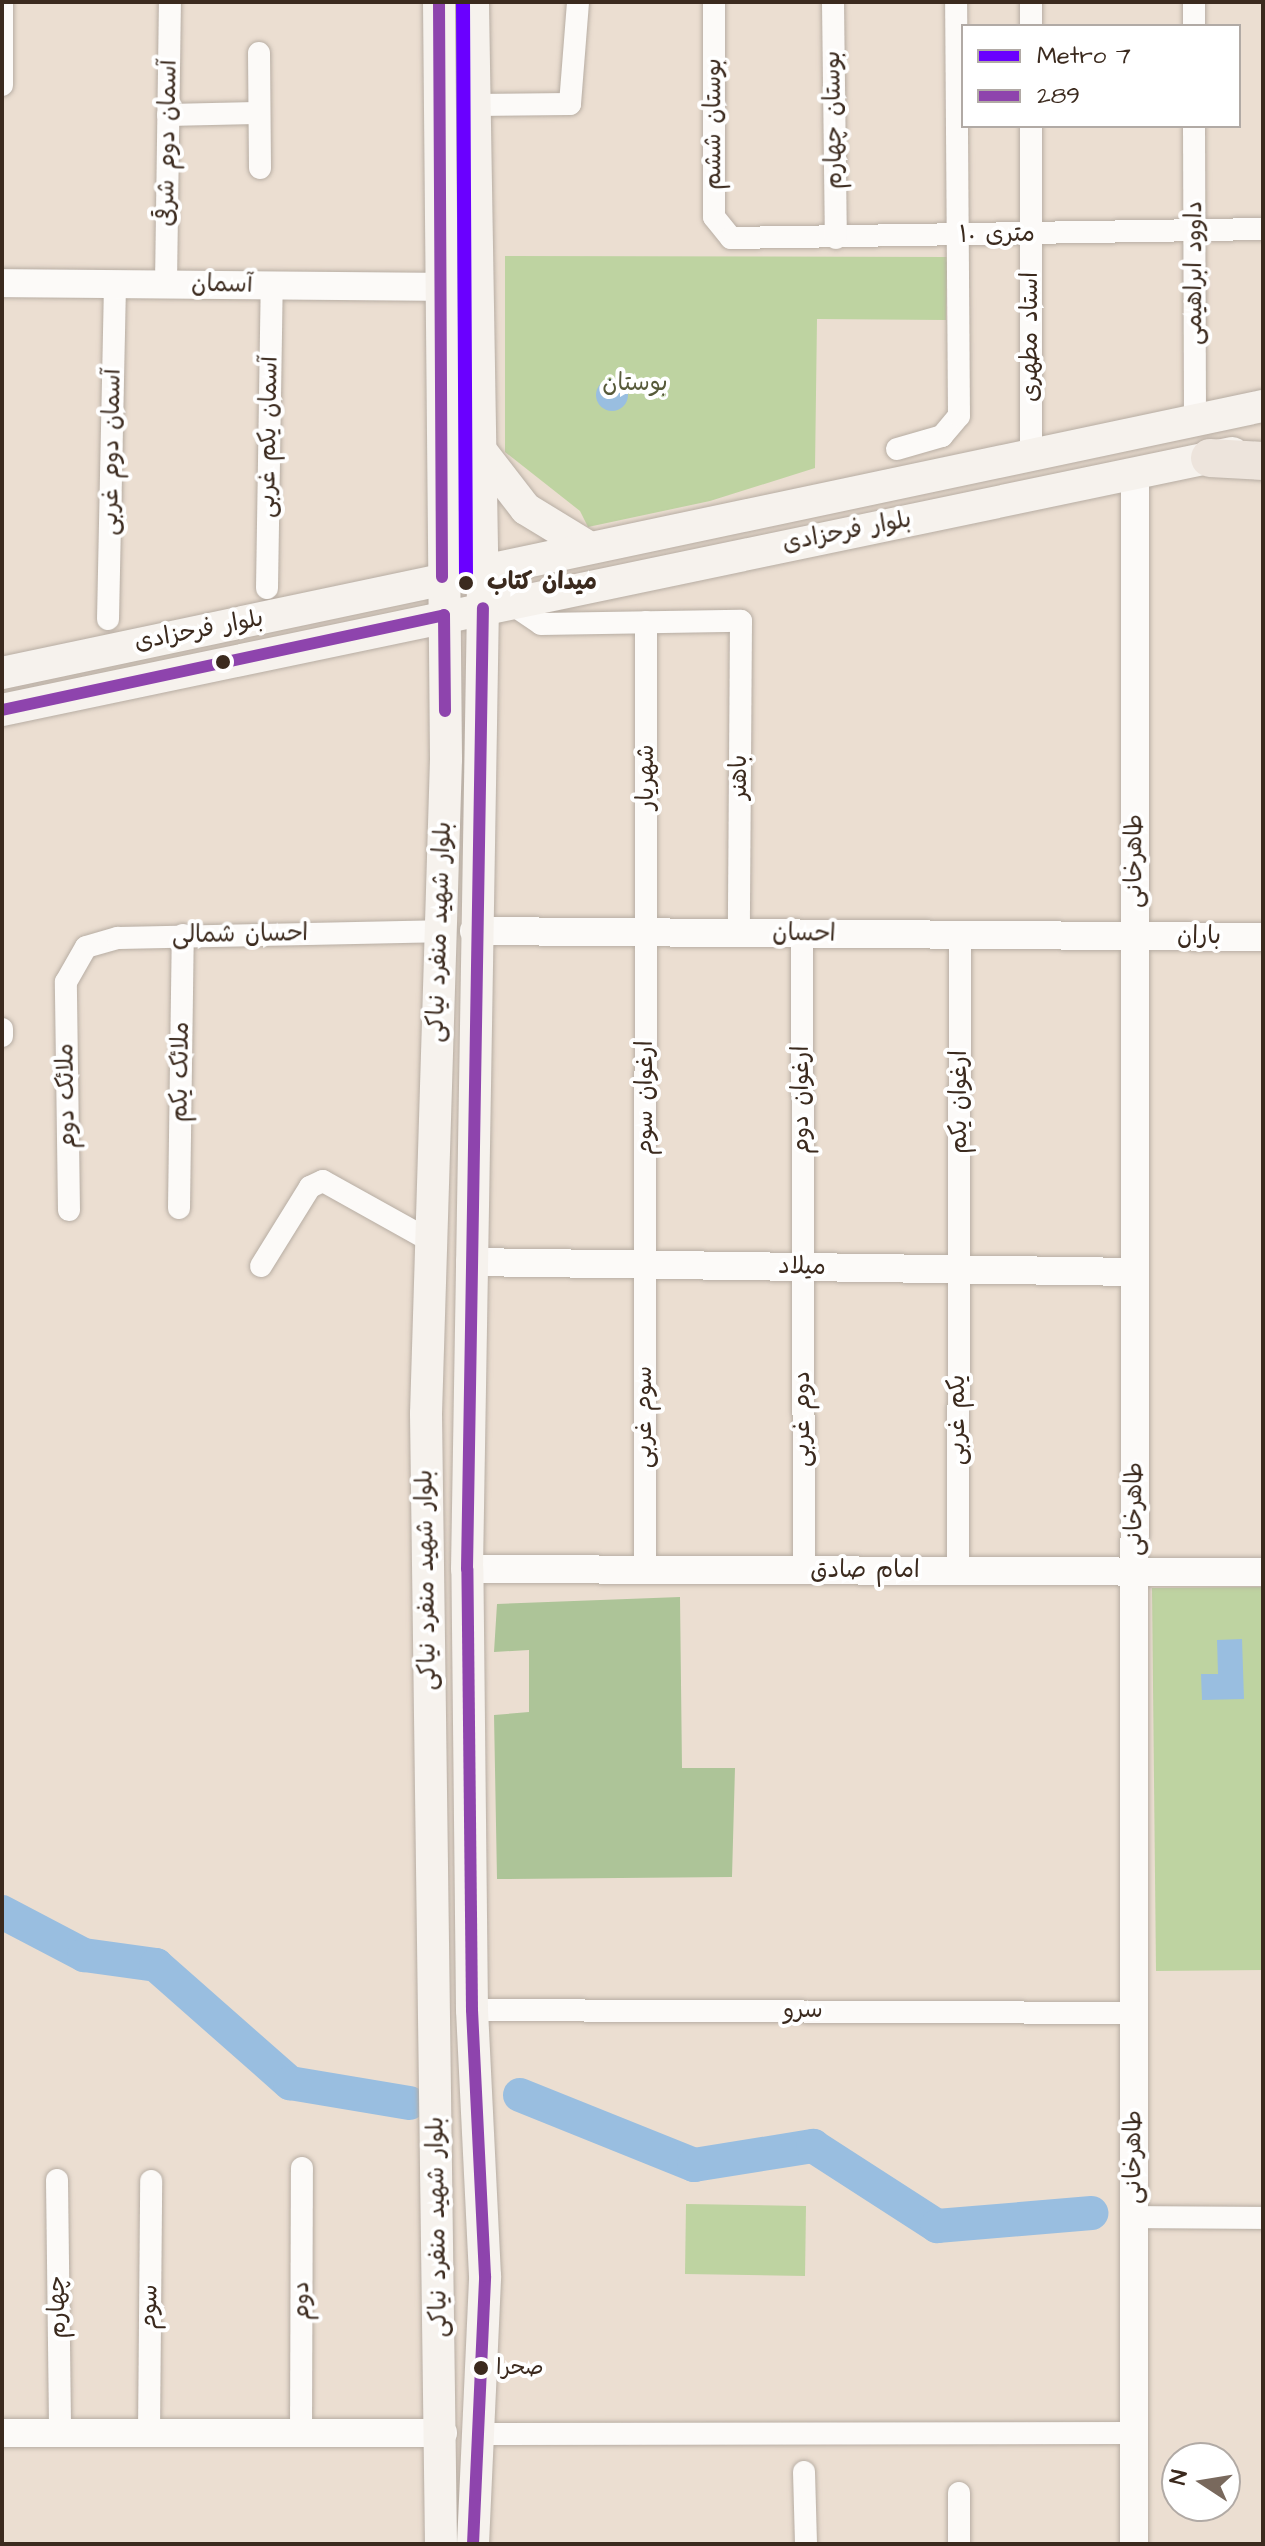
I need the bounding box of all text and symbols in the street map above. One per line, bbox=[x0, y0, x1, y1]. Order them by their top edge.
legend bbox=[961, 24, 1241, 128]
text: Metro 7 bbox=[1037, 39, 1131, 73]
street label: بوستان چهارم bbox=[818, 51, 850, 189]
street label: بوستان ششم bbox=[700, 58, 728, 190]
street label: آسمان دوم شرقی bbox=[152, 59, 184, 227]
text: 289 bbox=[1037, 79, 1080, 113]
street label: داوود ابراهیمی bbox=[1181, 201, 1209, 345]
street label: ۱۰ متری bbox=[959, 220, 1035, 250]
street label: آسمان bbox=[191, 270, 253, 300]
street label: استاد مطهری bbox=[1017, 272, 1045, 402]
street label: آسمان یکم غربی bbox=[253, 356, 285, 518]
street label: آسمان دوم غربی bbox=[96, 368, 128, 536]
park label: بوستان bbox=[602, 370, 668, 398]
street label: بلوار فرحزادی bbox=[780, 505, 914, 559]
marker: میدان کتاب bbox=[452, 569, 480, 597]
place label: میدان کتاب bbox=[487, 569, 597, 597]
street label: بلوار فرحزادی bbox=[132, 604, 266, 658]
unlabelled marker bbox=[215, 654, 231, 670]
street label: شهریار bbox=[633, 744, 661, 810]
street label: باهنر bbox=[726, 754, 754, 800]
street label: طاهرخانی bbox=[1121, 814, 1149, 908]
street label: بلوار شهید منفرد نیاکی bbox=[422, 821, 458, 1043]
street label: احسان شمالی bbox=[172, 919, 308, 951]
street label: احسان bbox=[772, 919, 836, 949]
street label: باران bbox=[1177, 923, 1221, 951]
street label: ملائک یکم bbox=[166, 1022, 196, 1122]
street label: ارغوان سوم bbox=[632, 1040, 660, 1156]
street label: ملائک دوم bbox=[52, 1043, 82, 1149]
street label: ارغوان دوم bbox=[788, 1046, 816, 1154]
street label: ارغوان یکم bbox=[946, 1050, 974, 1154]
street label: میلاد bbox=[778, 1252, 826, 1282]
street label: سوم غربی bbox=[631, 1366, 659, 1468]
street label: دوم غربی bbox=[789, 1371, 817, 1467]
street label: یکم غربی bbox=[944, 1375, 972, 1465]
street label: طاهرخانی bbox=[1121, 1462, 1149, 1556]
street label: بلوار شهید منفرد نیاکی bbox=[411, 1469, 443, 1691]
street label: امام صادق bbox=[810, 1557, 920, 1585]
street label: سرو bbox=[783, 1997, 823, 2025]
street label: طاهرخانی bbox=[1120, 2110, 1148, 2204]
street label: بلوار شهید منفرد نیاکی bbox=[422, 2116, 454, 2338]
street label: چهارم bbox=[43, 2275, 73, 2339]
street label: دوم bbox=[288, 2282, 316, 2320]
street label: سوم bbox=[135, 2284, 165, 2330]
place label: صحرا bbox=[496, 2355, 544, 2381]
marker: صحرا bbox=[473, 2360, 489, 2376]
north arrow bbox=[1161, 2442, 1241, 2522]
text: N bbox=[1162, 2467, 1196, 2487]

